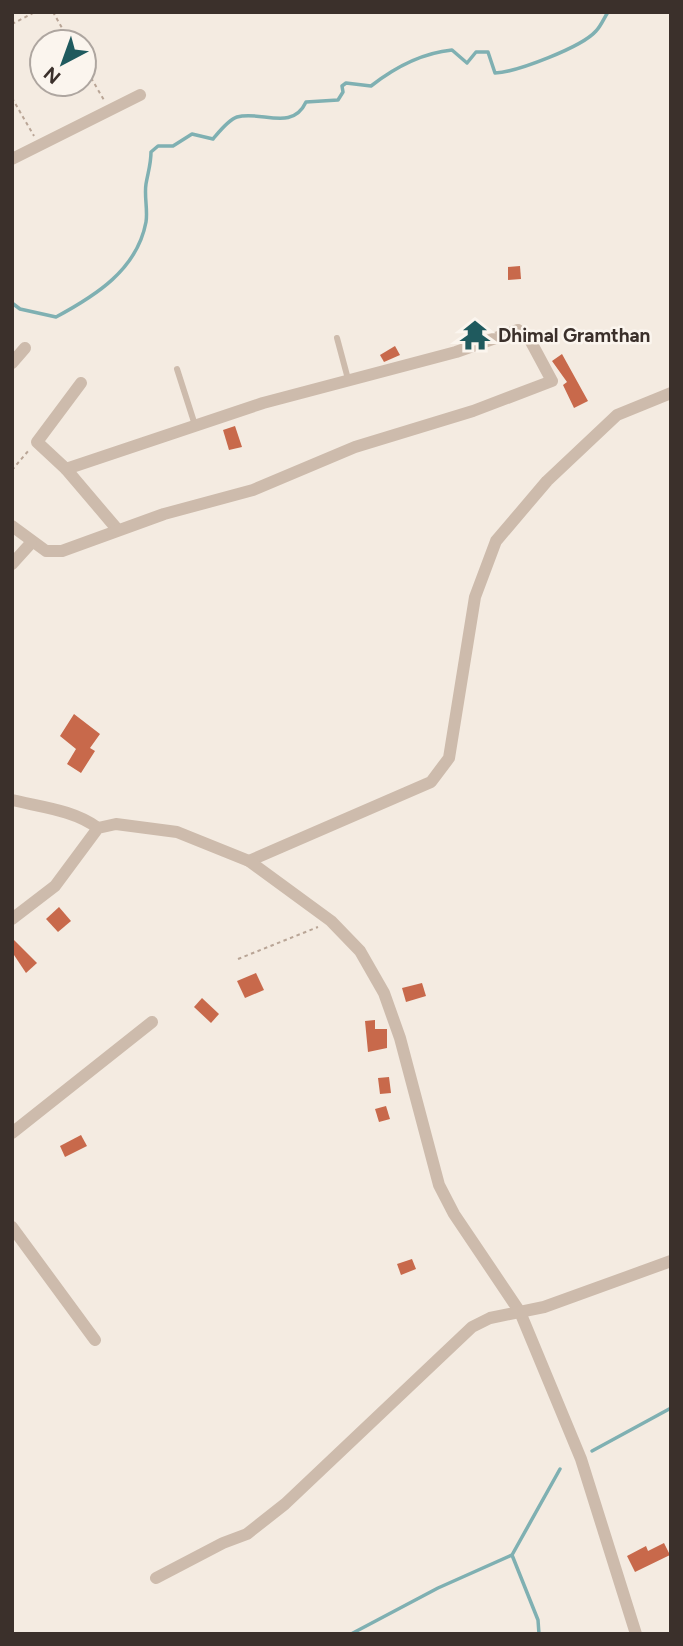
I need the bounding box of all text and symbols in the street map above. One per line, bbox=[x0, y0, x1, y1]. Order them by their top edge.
north arrow bbox=[28, 28, 98, 98]
text: N bbox=[39, 62, 65, 89]
temple icon: Dhimal Gramthan bbox=[458, 318, 492, 352]
place label: Dhimal Gramthan bbox=[498, 324, 650, 347]

